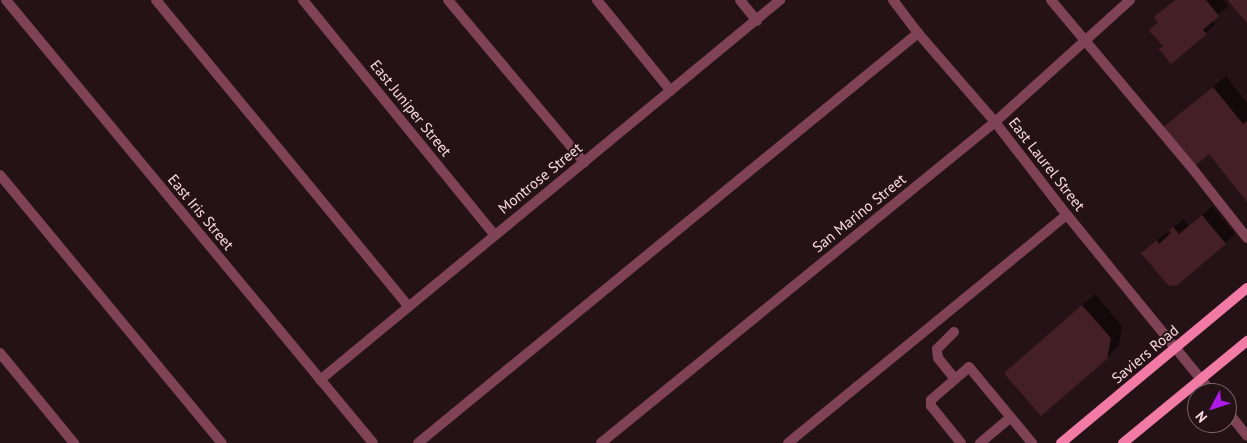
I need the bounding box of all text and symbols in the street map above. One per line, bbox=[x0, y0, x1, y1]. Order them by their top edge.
street label: East Juniper Street bbox=[367, 56, 455, 160]
street label: East Laurel Street bbox=[1005, 114, 1089, 214]
street label: Montrose Street bbox=[494, 139, 586, 217]
street label: San Marino Street bbox=[809, 170, 909, 256]
street label: East Iris Street bbox=[164, 171, 238, 253]
street label: Saviers Road bbox=[1108, 321, 1182, 387]
north arrow bbox=[1187, 383, 1237, 433]
text: N bbox=[1191, 408, 1211, 426]

